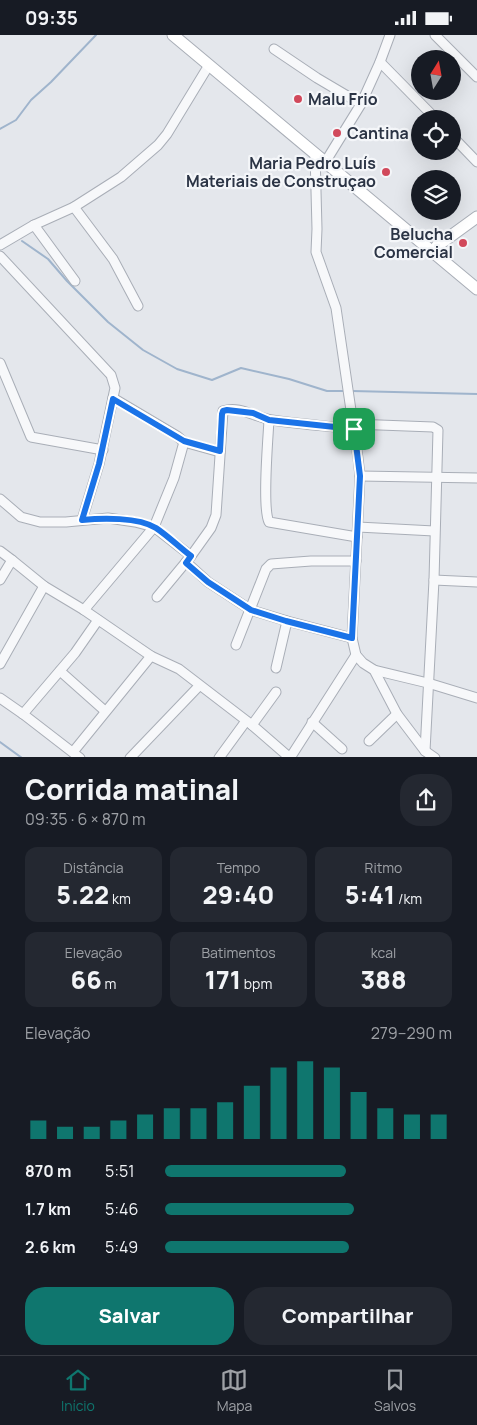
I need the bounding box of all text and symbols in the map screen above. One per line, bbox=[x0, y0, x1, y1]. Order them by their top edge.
text: 09:35 bbox=[25, 5, 78, 31]
north arrow bbox=[411, 50, 461, 100]
map controls bbox=[411, 50, 461, 220]
place label: Malu Frio bbox=[308, 88, 378, 110]
marker: Malu Frio bbox=[292, 93, 304, 105]
button: locate bbox=[411, 110, 461, 160]
place label: Cantina bbox=[347, 122, 409, 144]
marker: Cantina bbox=[331, 127, 343, 139]
place label: Maria Pedro Luís Materiais de Construçao bbox=[186, 152, 376, 192]
marker: Maria Pedro Luís Materiais de Construçao bbox=[380, 166, 392, 178]
button: layers bbox=[411, 170, 461, 220]
place label: Belucha Comercial bbox=[374, 223, 453, 263]
marker: Belucha Comercial bbox=[457, 237, 469, 249]
pin bbox=[333, 408, 375, 450]
icon: arrive bbox=[340, 415, 368, 443]
text: Corrida matinal bbox=[25, 770, 239, 808]
button: share bbox=[400, 774, 452, 826]
text: 09:35 · 6 × 870 m bbox=[25, 808, 146, 830]
text: Distância bbox=[63, 858, 124, 877]
text: Tempo bbox=[217, 858, 260, 877]
text: Ritmo bbox=[365, 858, 402, 877]
text: 5.22 bbox=[56, 877, 109, 912]
text: 29:40 bbox=[203, 877, 274, 912]
text: 5:41 bbox=[345, 877, 395, 912]
text: km bbox=[109, 889, 131, 908]
text: /km bbox=[395, 889, 422, 908]
text: Elevação bbox=[65, 943, 122, 962]
text: Batimentos bbox=[201, 943, 276, 962]
text: kcal bbox=[371, 943, 396, 962]
text: 66 bbox=[71, 962, 102, 997]
text: 171 bbox=[205, 962, 241, 997]
text: 388 bbox=[361, 962, 406, 997]
text: m bbox=[102, 974, 116, 993]
text: bpm bbox=[241, 974, 272, 993]
text: Elevação bbox=[25, 1022, 91, 1044]
text: 279–290 m bbox=[371, 1022, 452, 1044]
text: 870 m bbox=[25, 1160, 71, 1182]
text: 5:51 bbox=[105, 1160, 135, 1182]
text: 1.7 km bbox=[25, 1198, 71, 1220]
text: 5:46 bbox=[105, 1198, 138, 1220]
text: 2.6 km bbox=[25, 1236, 76, 1258]
text: 5:49 bbox=[105, 1236, 138, 1258]
button: Salvar bbox=[25, 1287, 234, 1345]
button: Compartilhar bbox=[244, 1287, 452, 1345]
tab: Início bbox=[61, 1366, 95, 1415]
tab: Mapa bbox=[217, 1366, 252, 1415]
tab: Salvos bbox=[374, 1366, 416, 1415]

